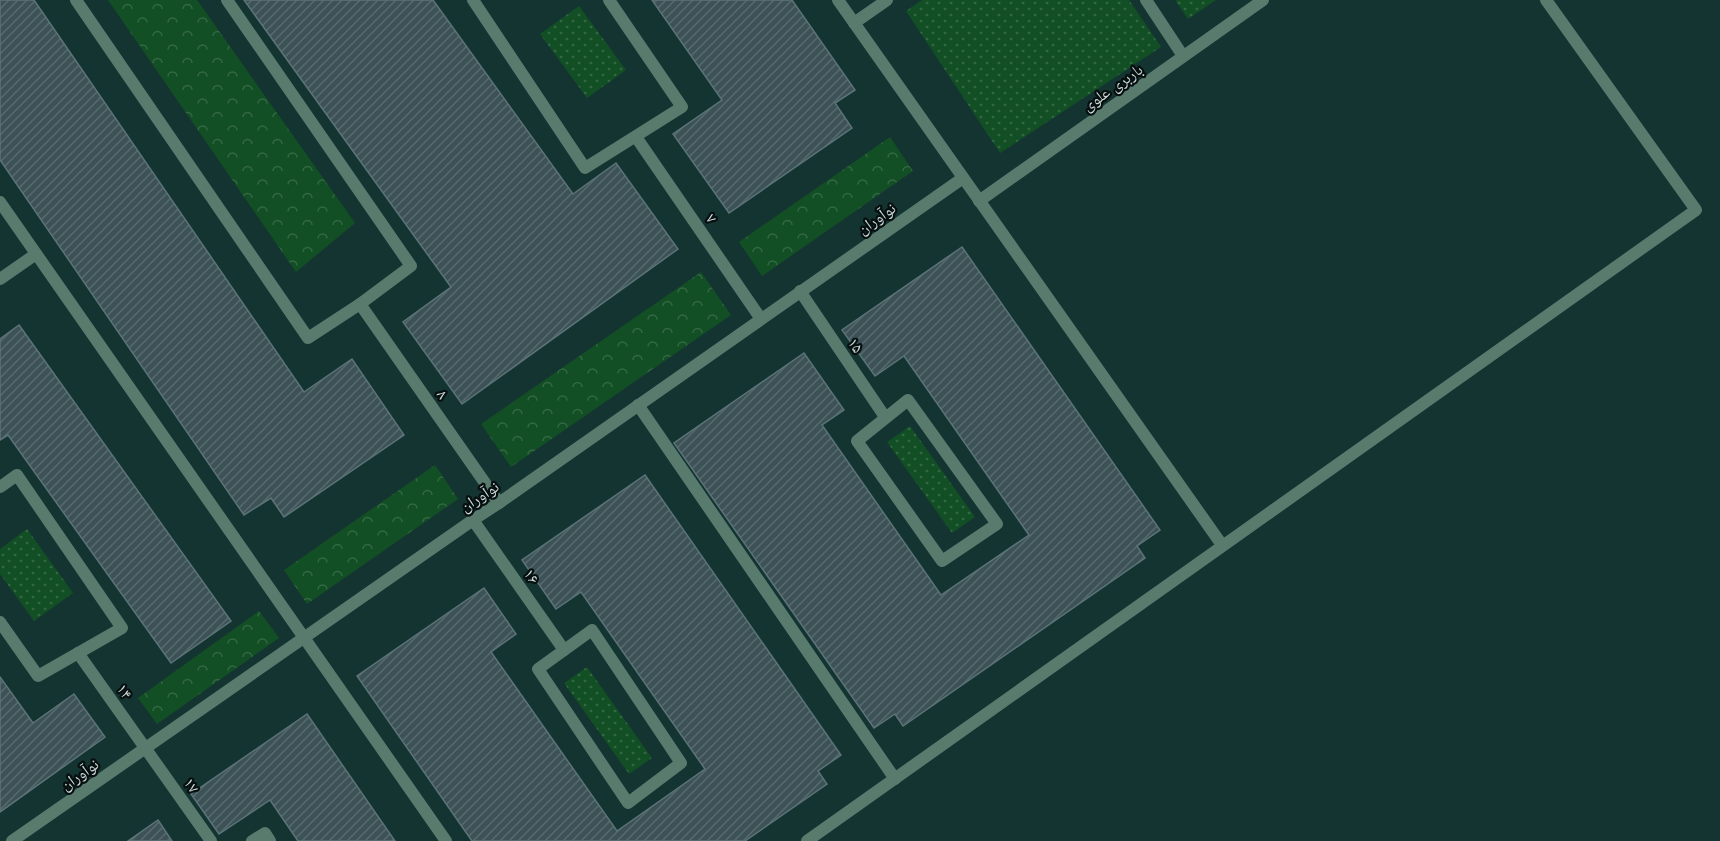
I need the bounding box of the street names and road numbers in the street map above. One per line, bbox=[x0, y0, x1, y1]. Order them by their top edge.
street label: باربری علوی bbox=[1078, 59, 1147, 116]
street label: نوآوران bbox=[853, 198, 900, 239]
street label: ۷ bbox=[702, 209, 722, 227]
street label: ۱۵ bbox=[844, 333, 868, 357]
street label: ۸ bbox=[433, 385, 453, 403]
street label: نوآوران bbox=[456, 476, 503, 517]
street label: ۱۶ bbox=[520, 564, 544, 588]
street label: ۱۴ bbox=[113, 679, 137, 703]
street label: نوآوران bbox=[56, 754, 103, 795]
street label: ۱۷ bbox=[180, 773, 204, 797]

